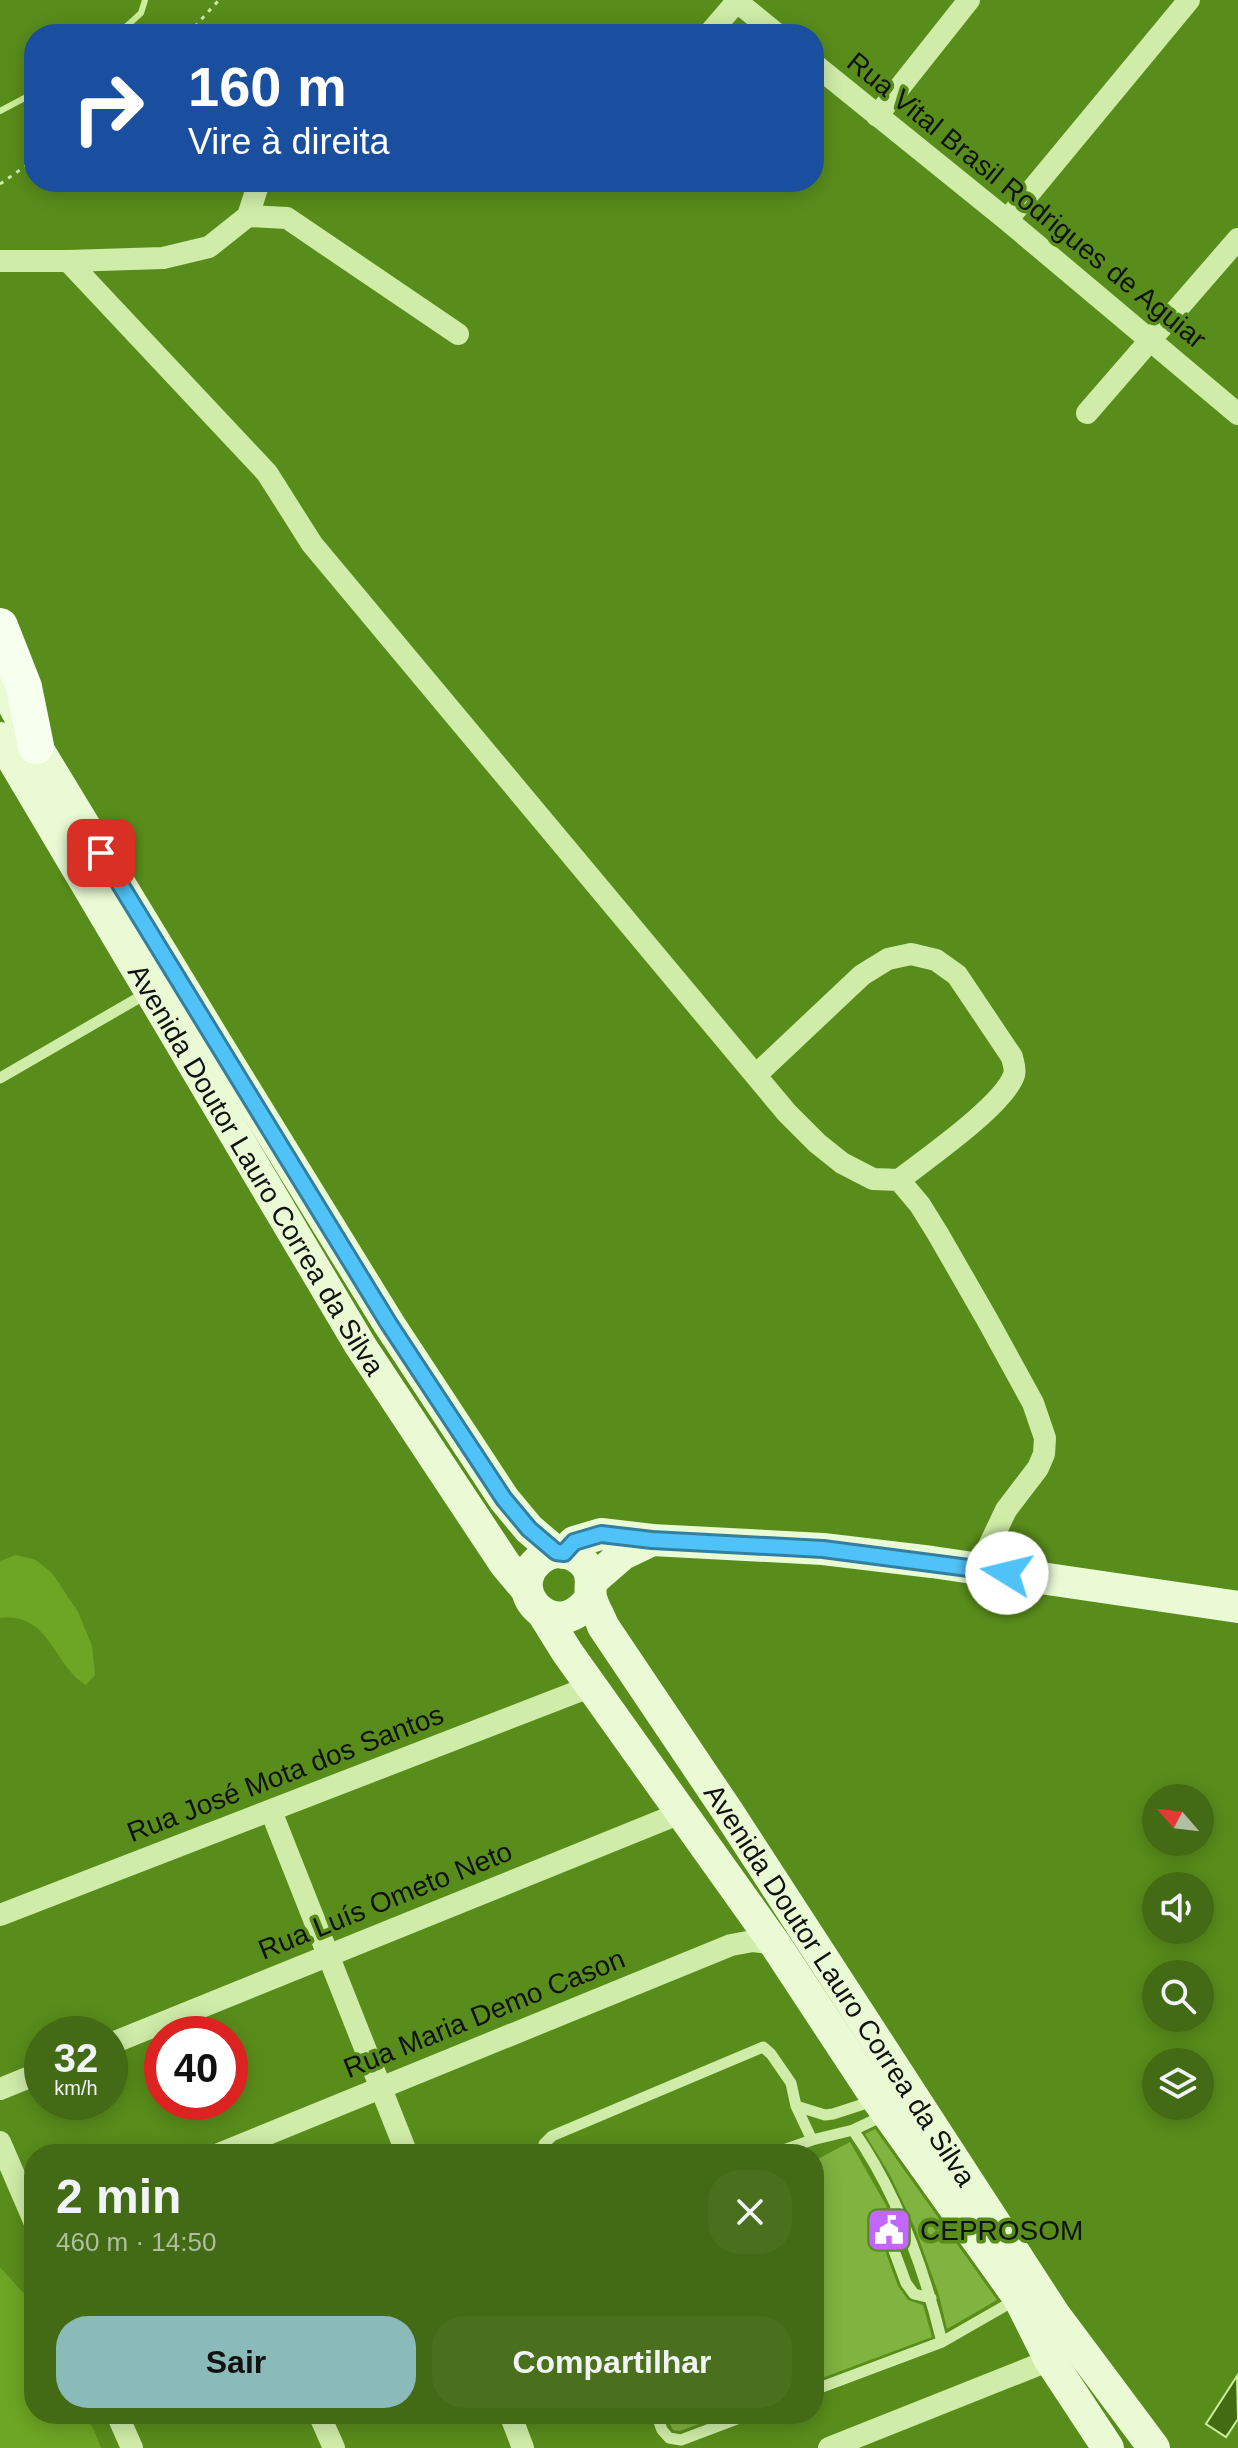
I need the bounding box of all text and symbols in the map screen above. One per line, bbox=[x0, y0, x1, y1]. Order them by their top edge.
street label: Rua Vital Brasil Rodrigues de Aguiar bbox=[841, 46, 1212, 355]
text: 160 m bbox=[188, 55, 347, 118]
icon: right bbox=[56, 56, 160, 160]
text: Vire à direita bbox=[188, 121, 389, 162]
pin bbox=[67, 819, 135, 887]
icon: arrive bbox=[79, 831, 123, 875]
street label: Avenida Doutor Lauro Correa da Silva bbox=[122, 959, 391, 1381]
position arrow bbox=[965, 1531, 1049, 1615]
street label: Rua José Mota dos Santos bbox=[123, 1699, 448, 1848]
street label: Avenida Doutor Lauro Correa da Silva bbox=[698, 1779, 982, 2192]
north arrow bbox=[1142, 1784, 1214, 1856]
map controls bbox=[1142, 1784, 1214, 2120]
street label: Rua Luís Ometo Neto bbox=[254, 1835, 517, 1966]
button: sound bbox=[1142, 1872, 1214, 1944]
street label: Rua Maria Demo Cason bbox=[339, 1943, 629, 2084]
button: search bbox=[1142, 1960, 1214, 2032]
speed limit sign: 40 bbox=[144, 2016, 248, 2120]
text: 32 bbox=[54, 2036, 98, 2080]
button: layers bbox=[1142, 2048, 1214, 2120]
text: km/h bbox=[54, 2077, 98, 2099]
text: 2 min bbox=[56, 2170, 181, 2223]
button: close bbox=[708, 2170, 792, 2254]
public building icon: CEPROSOM bbox=[865, 2206, 913, 2254]
place label: CEPROSOM bbox=[920, 2215, 1083, 2246]
text: 460 m · 14:50 bbox=[56, 2227, 216, 2257]
button: Sair bbox=[56, 2316, 416, 2408]
button: Compartilhar bbox=[432, 2316, 792, 2408]

